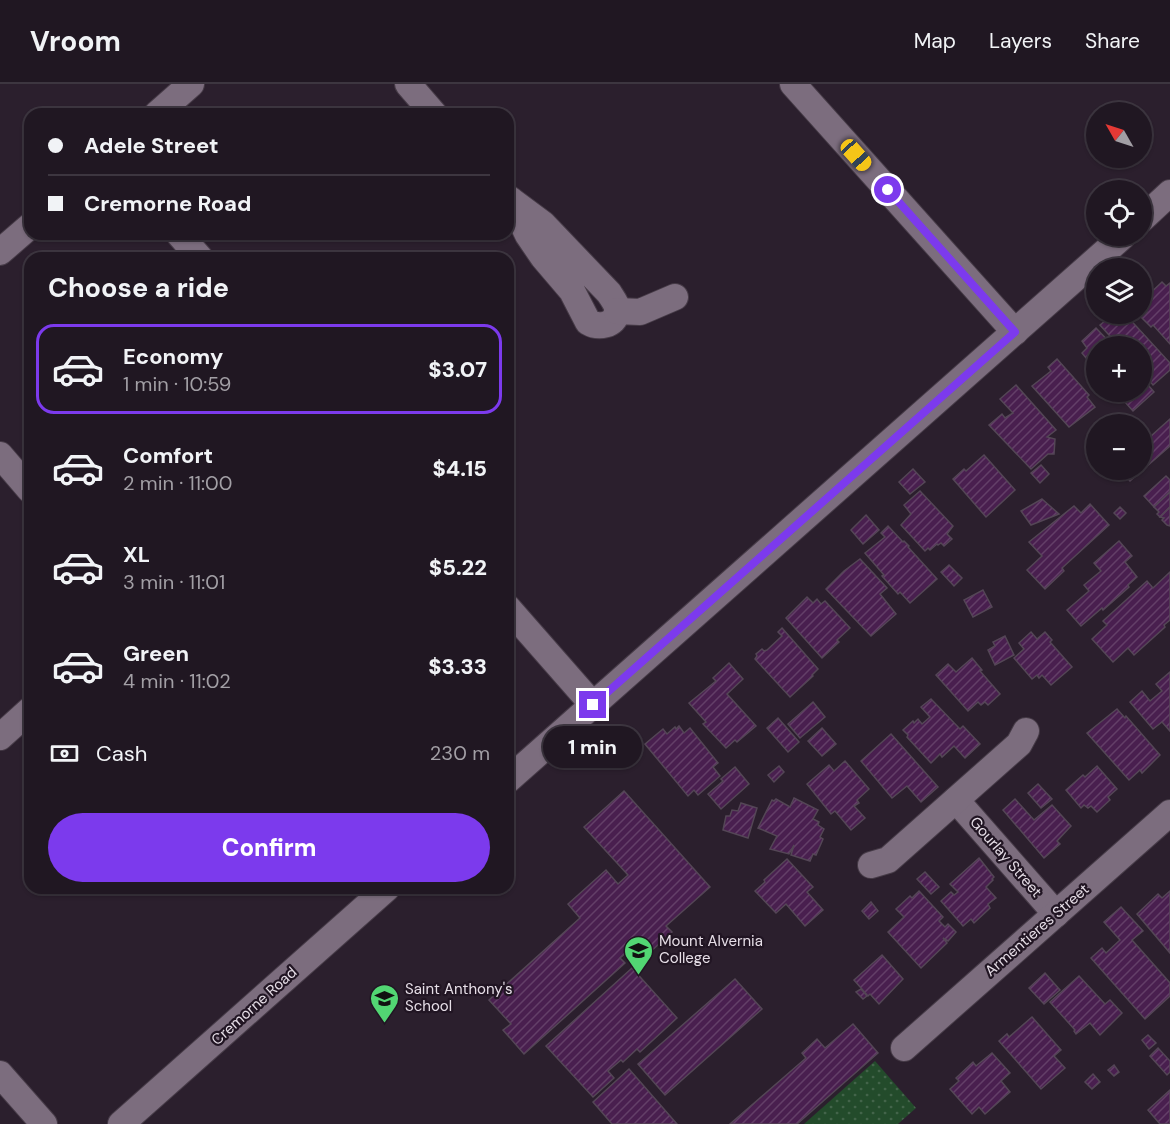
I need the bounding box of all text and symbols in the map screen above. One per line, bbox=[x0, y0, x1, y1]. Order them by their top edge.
text: Vroom bbox=[30, 23, 121, 60]
text: Map bbox=[914, 27, 956, 55]
text: Layers bbox=[989, 27, 1052, 55]
text: Share bbox=[1085, 27, 1140, 55]
north arrow bbox=[1086, 102, 1152, 168]
map controls bbox=[1086, 102, 1152, 480]
text: Adele Street bbox=[84, 131, 219, 160]
car bbox=[837, 136, 875, 174]
route start bbox=[874, 176, 901, 203]
button: locate bbox=[1086, 180, 1152, 246]
text: Cremorne Road bbox=[84, 189, 251, 218]
button: layers bbox=[1086, 258, 1152, 324]
text: Choose a ride bbox=[48, 270, 229, 305]
button: + bbox=[1086, 336, 1152, 402]
icon: car bbox=[51, 342, 105, 396]
text: Economy bbox=[123, 342, 223, 371]
text: $3.07 bbox=[428, 355, 487, 384]
text: 1 min · 10:59 bbox=[123, 371, 231, 397]
button: − bbox=[1086, 414, 1152, 480]
icon: car bbox=[51, 441, 105, 495]
text: Comfort bbox=[123, 441, 213, 470]
text: $4.15 bbox=[433, 454, 487, 483]
text: 2 min · 11:00 bbox=[123, 470, 232, 496]
icon: car bbox=[51, 540, 105, 594]
text: XL bbox=[123, 540, 150, 569]
text: $5.22 bbox=[429, 553, 487, 582]
text: 3 min · 11:01 bbox=[123, 569, 225, 595]
icon: car bbox=[51, 639, 105, 693]
text: Green bbox=[123, 639, 189, 668]
text: $3.33 bbox=[428, 652, 487, 681]
text: 4 min · 11:02 bbox=[123, 668, 231, 694]
route end bbox=[579, 691, 606, 718]
callout: 1 min bbox=[544, 726, 642, 768]
text: 1 min bbox=[568, 734, 617, 760]
icon: cash bbox=[48, 737, 81, 770]
text: Cash bbox=[96, 739, 147, 768]
text: 230 m bbox=[430, 740, 490, 766]
button: Confirm bbox=[48, 813, 490, 882]
street label: Gourlay Street bbox=[965, 813, 1047, 902]
street label: Armentieres Street bbox=[981, 879, 1093, 981]
place label: Mount Alvernia College bbox=[659, 931, 763, 968]
school or university icon: Mount Alvernia College bbox=[622, 934, 654, 976]
street label: Cremorne Road bbox=[207, 962, 301, 1050]
place label: Saint Anthony's School bbox=[405, 979, 513, 1016]
school or university icon: Saint Anthony's School bbox=[368, 982, 400, 1024]

